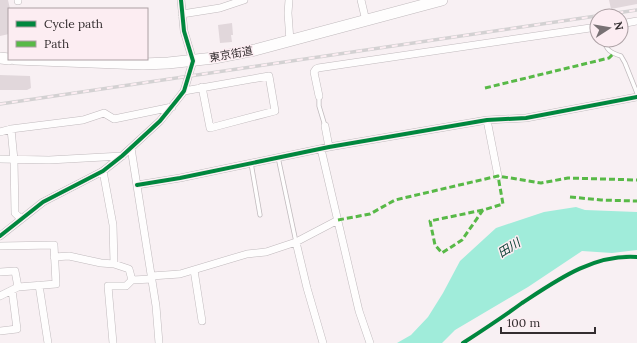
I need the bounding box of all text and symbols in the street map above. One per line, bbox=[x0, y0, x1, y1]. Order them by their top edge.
legend bbox=[8, 8, 148, 60]
north arrow bbox=[589, 8, 629, 48]
text: Cycle path bbox=[44, 16, 103, 31]
text: N bbox=[611, 20, 627, 32]
text: Path bbox=[44, 36, 69, 51]
street label: 東京街道 bbox=[208, 43, 254, 65]
water label: 田川 bbox=[495, 234, 525, 260]
scale bar bbox=[501, 309, 595, 335]
text: 100 m bbox=[507, 315, 540, 330]

